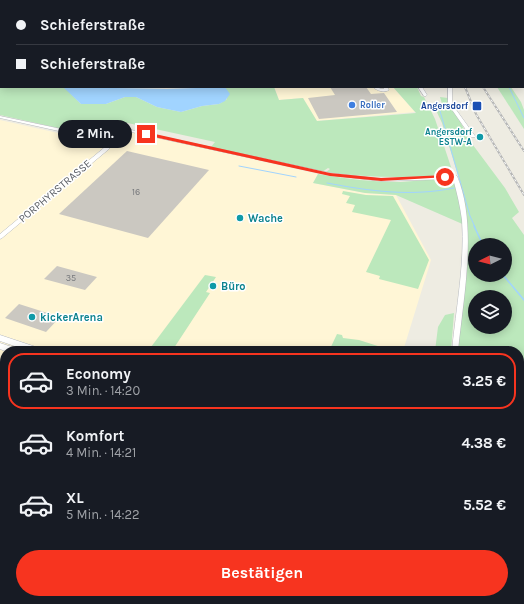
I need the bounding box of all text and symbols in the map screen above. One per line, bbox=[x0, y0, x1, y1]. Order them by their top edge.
text: Schieferstraße bbox=[40, 16, 145, 34]
text: Schieferstraße bbox=[40, 55, 145, 73]
marker: Roller bbox=[347, 100, 357, 110]
place label: Roller bbox=[360, 100, 385, 110]
marker: Angersdorf bbox=[471, 100, 483, 112]
place label: Angersdorf bbox=[421, 101, 469, 111]
callout: 2 Min. bbox=[58, 120, 132, 148]
route end bbox=[137, 125, 155, 143]
text: 2 Min. bbox=[76, 126, 114, 141]
place label: Angersdorf ESTW-A bbox=[425, 127, 473, 147]
marker: Angersdorf ESTW-A bbox=[475, 132, 485, 142]
street label: PORPHYRSTRASSE bbox=[16, 157, 94, 225]
route start bbox=[436, 168, 454, 186]
house number: 16 bbox=[132, 187, 140, 197]
place label: Wache bbox=[248, 212, 283, 225]
marker: Wache bbox=[235, 213, 245, 223]
north arrow bbox=[468, 238, 512, 282]
map controls bbox=[468, 238, 512, 334]
house number: 35 bbox=[66, 273, 76, 283]
place label: Büro bbox=[221, 280, 246, 293]
marker: Büro bbox=[208, 281, 218, 291]
button: layers bbox=[468, 290, 512, 334]
place label: kickerArena bbox=[40, 311, 103, 324]
marker: kickerArena bbox=[27, 312, 37, 322]
icon: car bbox=[18, 363, 54, 399]
text: Economy bbox=[66, 365, 131, 383]
text: 3.25 € bbox=[462, 372, 506, 390]
text: 3 Min. · 14:20 bbox=[66, 383, 140, 398]
icon: car bbox=[18, 425, 54, 461]
text: Komfort bbox=[66, 427, 124, 445]
text: 4.38 € bbox=[462, 434, 506, 452]
text: 4 Min. · 14:21 bbox=[66, 445, 136, 460]
icon: car bbox=[18, 487, 54, 523]
text: XL bbox=[66, 489, 84, 507]
text: 5.52 € bbox=[463, 496, 506, 514]
text: 5 Min. · 14:22 bbox=[66, 507, 140, 522]
button: Bestätigen bbox=[16, 550, 508, 596]

